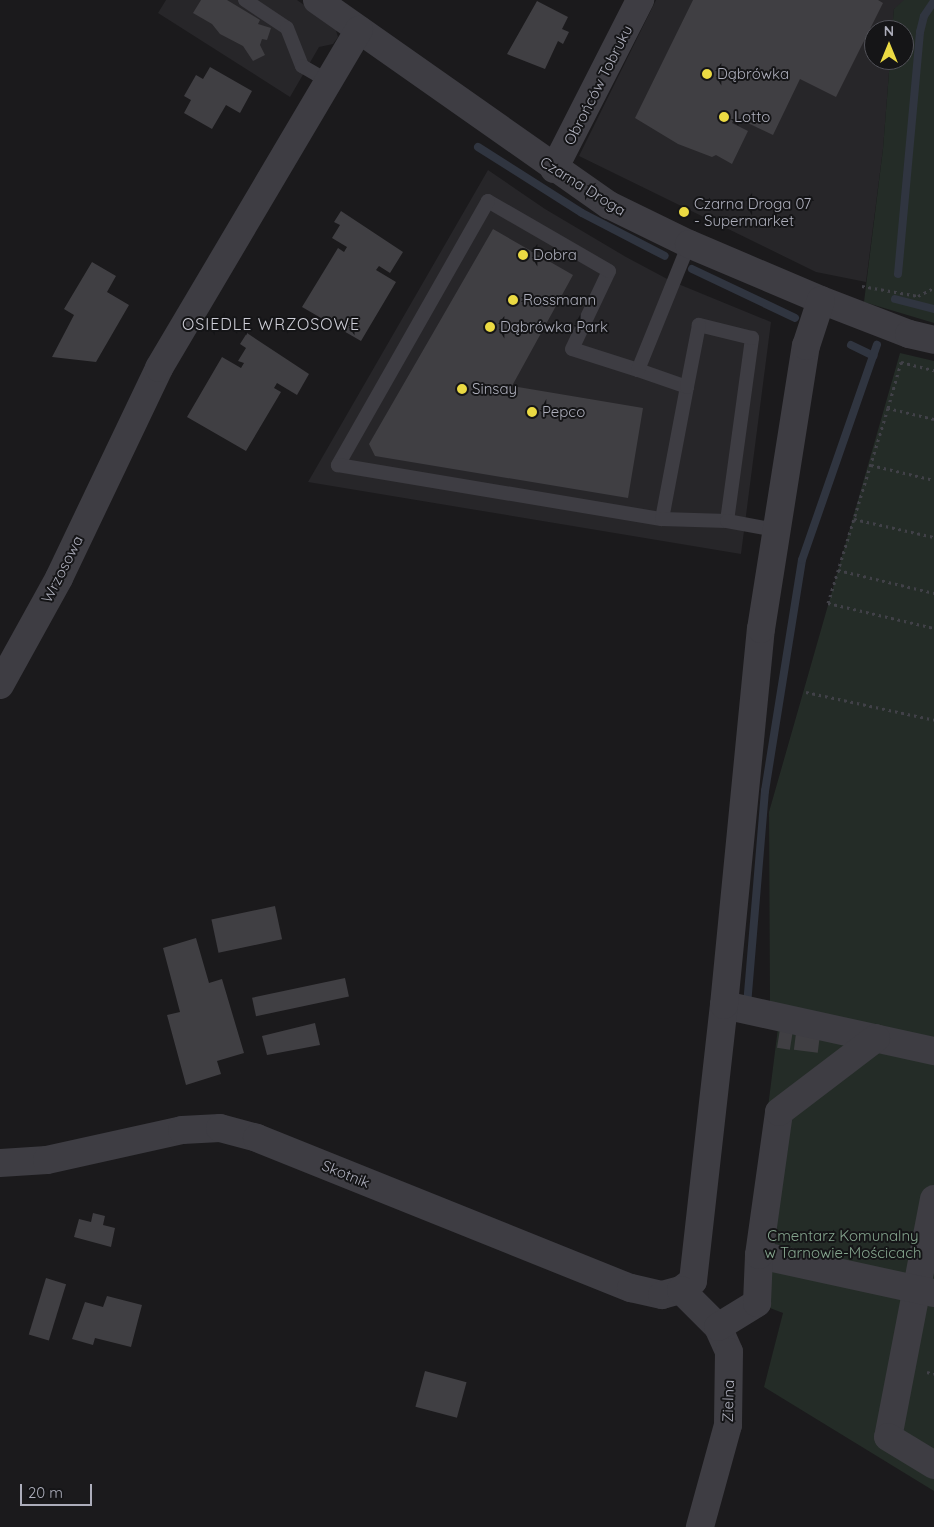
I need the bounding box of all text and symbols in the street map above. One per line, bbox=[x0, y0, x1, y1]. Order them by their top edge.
north arrow bbox=[864, 20, 914, 70]
street label: Obrońców Tobruku bbox=[560, 22, 636, 148]
text: N bbox=[884, 22, 894, 40]
place label: Dąbrówka bbox=[717, 65, 789, 83]
marker: Dąbrówka bbox=[701, 68, 713, 80]
place label: Lotto bbox=[734, 108, 770, 126]
marker: Lotto bbox=[718, 111, 730, 123]
street label: Czarna Droga bbox=[537, 153, 629, 219]
place label: Czarna Droga 07 - Supermarket bbox=[694, 194, 811, 229]
marker: Czarna Droga 07 - Supermarket bbox=[678, 206, 690, 218]
place label: Dobra bbox=[533, 246, 577, 264]
marker: Dobra bbox=[517, 249, 529, 261]
place label: Rossmann bbox=[523, 291, 596, 309]
marker: Rossmann bbox=[507, 294, 519, 306]
district label: OSIEDLE WRZOSOWE bbox=[180, 314, 362, 334]
place label: Dąbrówka Park bbox=[500, 318, 608, 336]
marker: Dąbrówka Park bbox=[484, 321, 496, 333]
place label: Sinsay bbox=[472, 380, 517, 398]
marker: Sinsay bbox=[456, 383, 468, 395]
place label: Pepco bbox=[542, 403, 585, 421]
marker: Pepco bbox=[526, 406, 538, 418]
street label: Wrzosowa bbox=[37, 532, 87, 606]
street label: Skotnik bbox=[319, 1156, 373, 1192]
park label: Cmentarz Komunalny w Tarnowie-Mościcach bbox=[765, 1226, 921, 1261]
street label: Zielna bbox=[718, 1379, 738, 1423]
scale bar bbox=[22, 1474, 95, 1506]
text: 20 m bbox=[28, 1483, 63, 1502]

